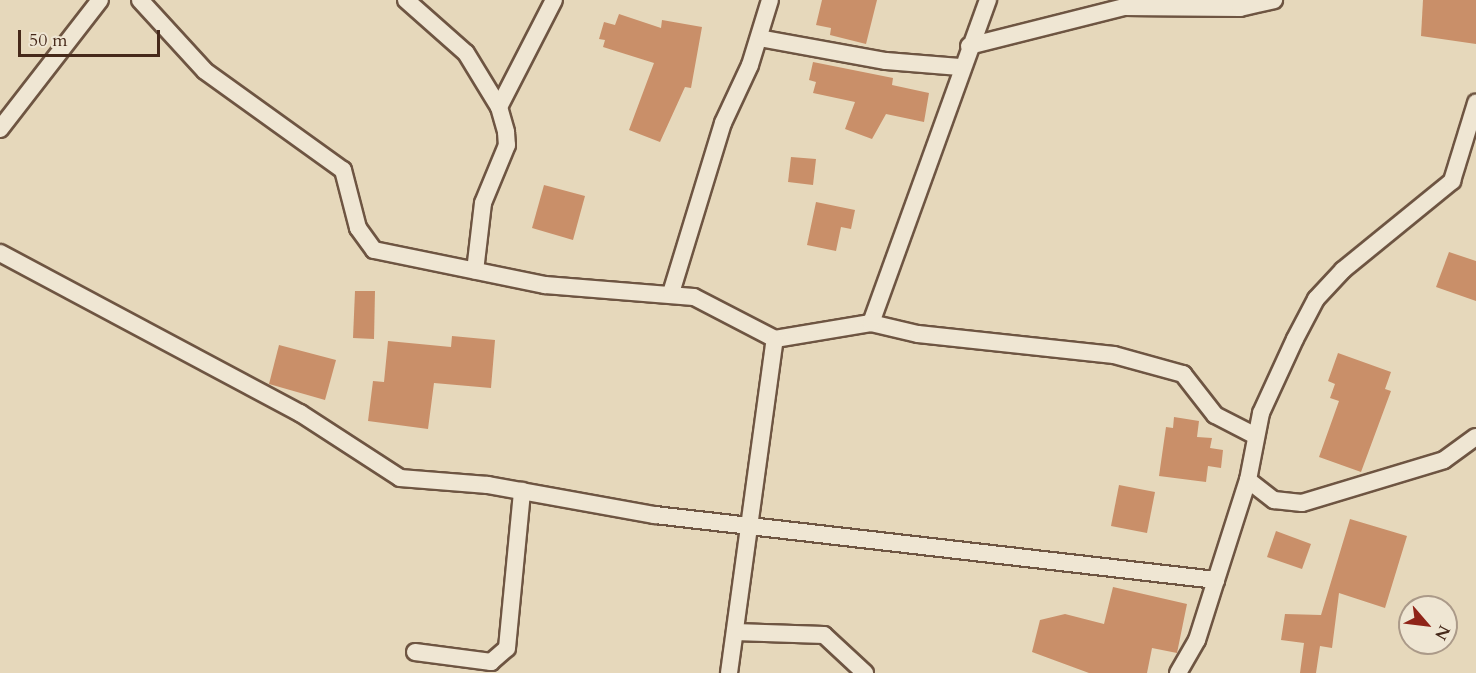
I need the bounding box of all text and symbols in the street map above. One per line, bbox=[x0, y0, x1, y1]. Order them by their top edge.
scale bar bbox=[21, 18, 164, 56]
text: 50 m bbox=[29, 28, 68, 53]
north arrow bbox=[1398, 595, 1458, 655]
text: N bbox=[1429, 621, 1455, 644]

